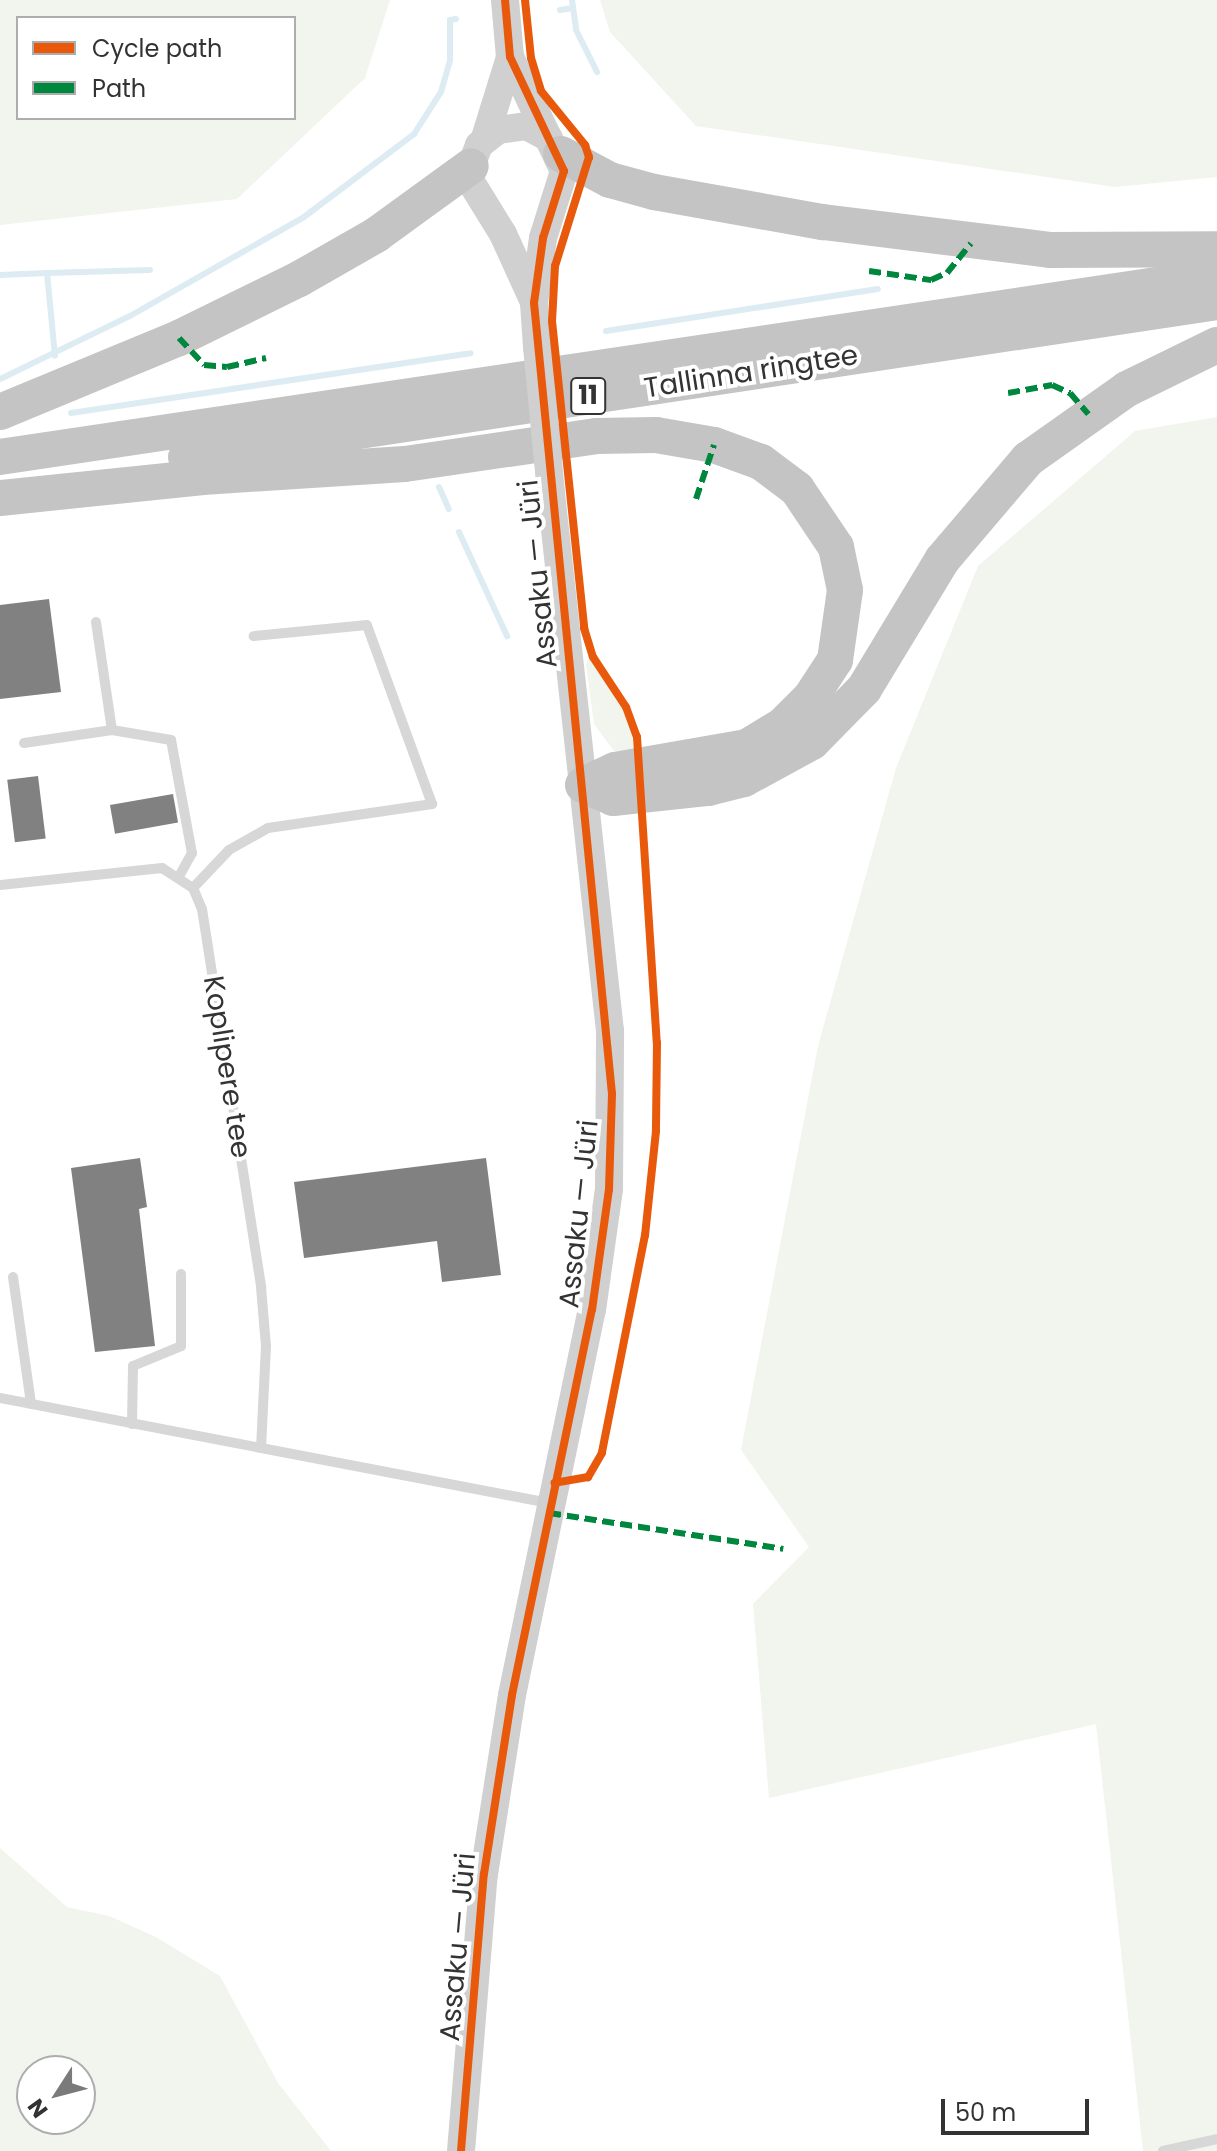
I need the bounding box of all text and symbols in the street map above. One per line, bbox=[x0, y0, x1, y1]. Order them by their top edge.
legend bbox=[16, 16, 296, 120]
text: Cycle path bbox=[92, 32, 222, 65]
text: Path bbox=[92, 72, 146, 105]
street label: Tallinna ringtee bbox=[642, 339, 860, 405]
road number: 11 bbox=[570, 374, 606, 418]
street label: Assaku — Jüri bbox=[511, 478, 565, 670]
street label: Koplipere tee bbox=[196, 974, 258, 1160]
street label: Assaku — Jüri bbox=[552, 1118, 606, 1310]
street label: Assaku — Jüri bbox=[433, 1851, 483, 2043]
north arrow bbox=[16, 2055, 96, 2135]
scale bar bbox=[945, 2083, 1093, 2133]
text: N bbox=[20, 2092, 55, 2124]
text: 50 m bbox=[955, 2096, 1016, 2129]

